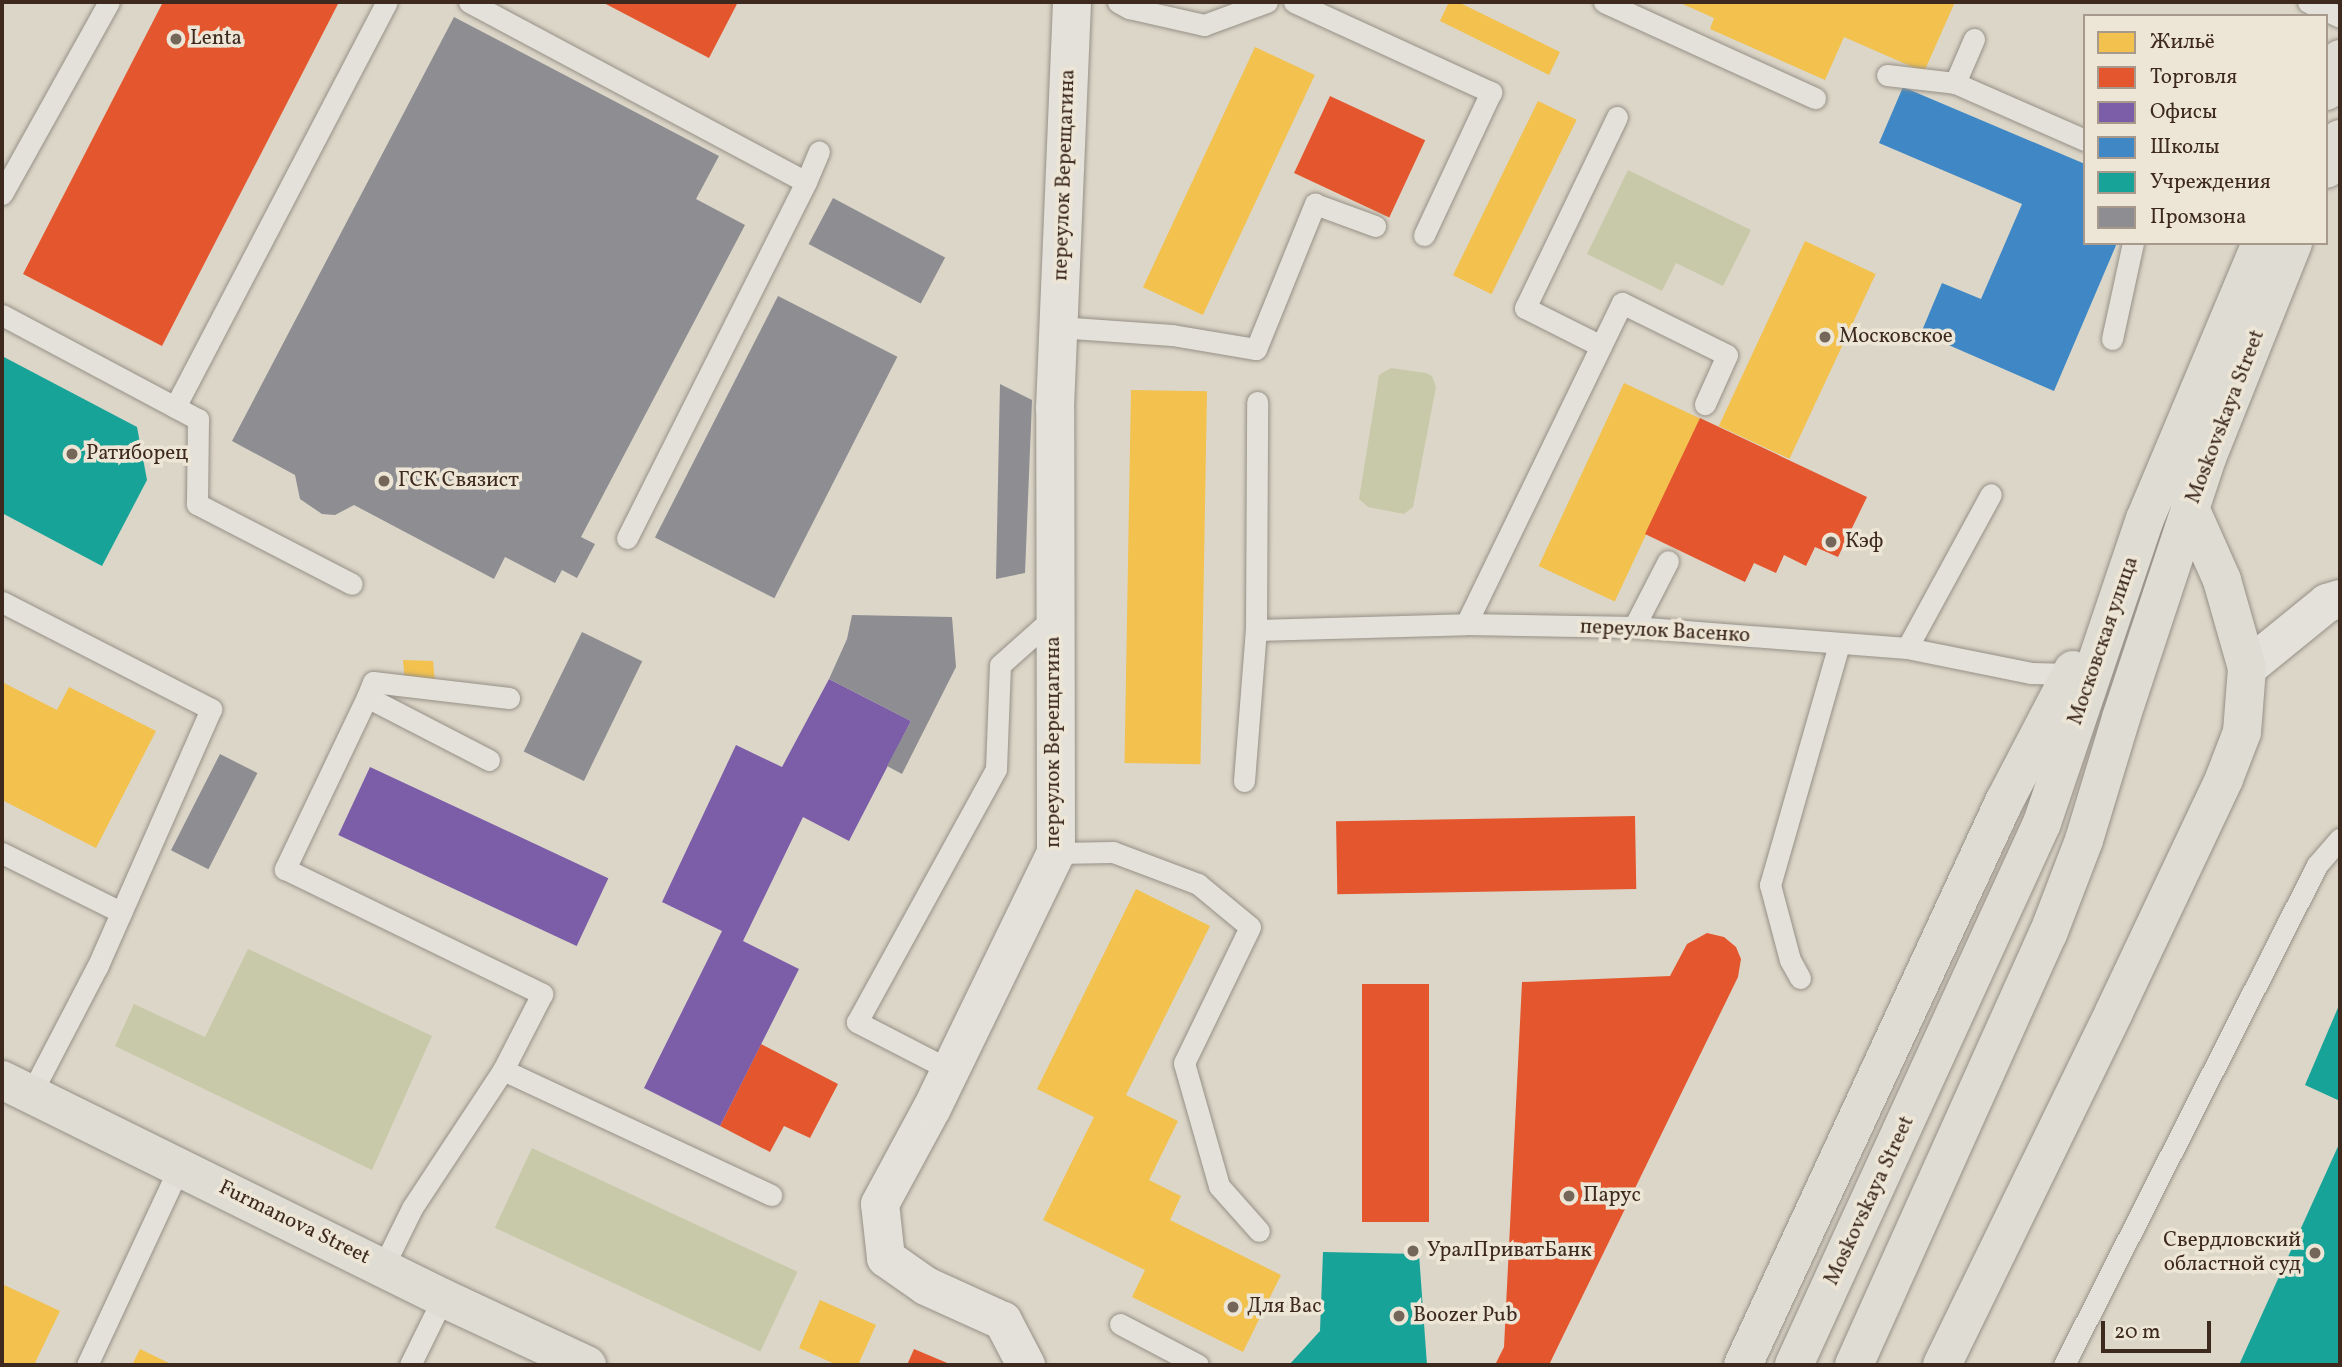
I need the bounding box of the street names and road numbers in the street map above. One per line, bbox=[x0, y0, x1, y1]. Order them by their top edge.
street label: переулок Верещагина bbox=[1049, 69, 1081, 281]
street label: Moskovskaya Street bbox=[2181, 327, 2271, 507]
street label: Московская улица bbox=[2063, 553, 2145, 729]
street label: переулок Васенко bbox=[1579, 615, 1751, 649]
street label: переулок Верещагина bbox=[1041, 636, 1067, 848]
street label: Moskovskaya Street bbox=[1820, 1112, 1920, 1290]
street label: Furmanova Street bbox=[214, 1175, 374, 1271]

